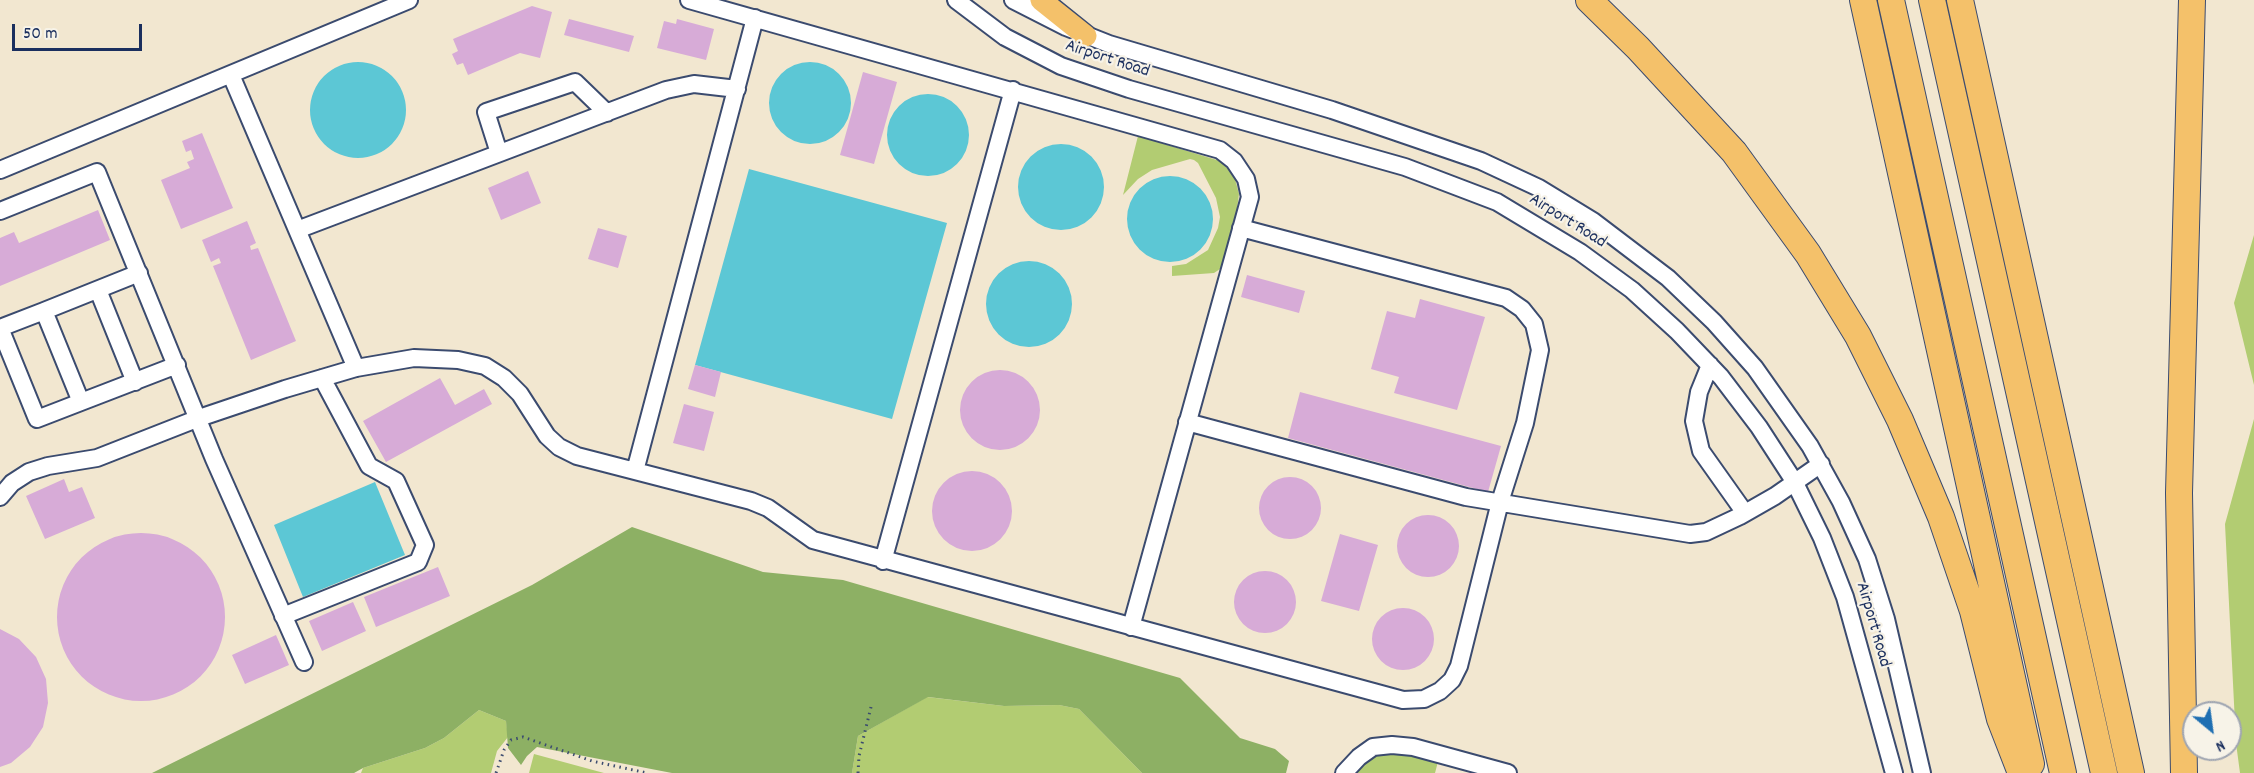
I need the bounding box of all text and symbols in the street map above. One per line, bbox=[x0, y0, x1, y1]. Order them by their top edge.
scale bar bbox=[15, 12, 146, 50]
text: 50 m bbox=[23, 22, 58, 47]
street label: Airport Road bbox=[1062, 36, 1152, 84]
street label: Airport Road bbox=[1524, 190, 1610, 254]
street label: Airport Road bbox=[1850, 580, 1894, 670]
north arrow bbox=[2182, 701, 2242, 761]
text: N bbox=[2211, 733, 2229, 757]

